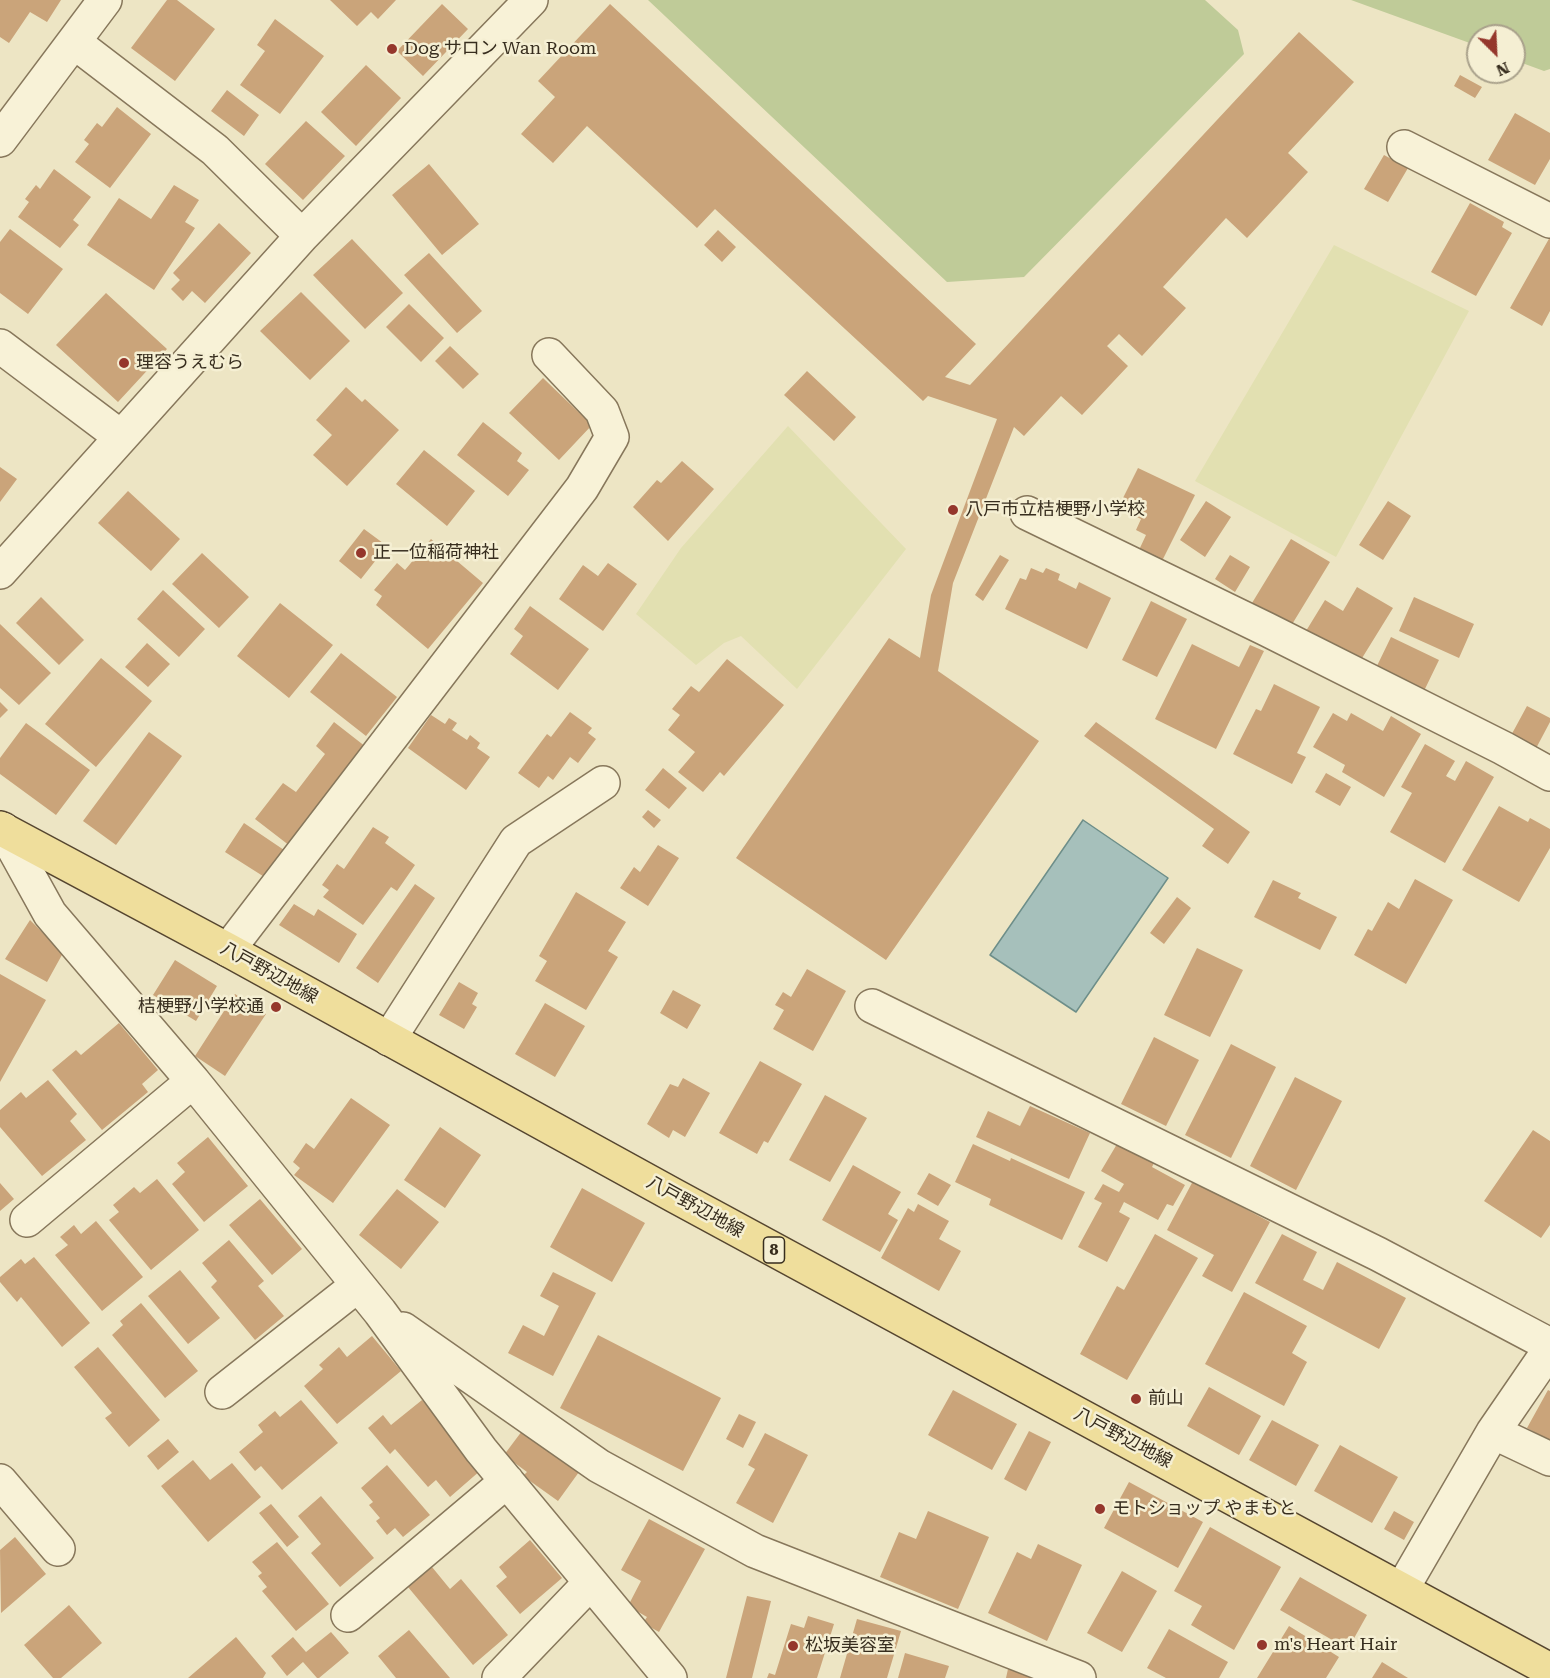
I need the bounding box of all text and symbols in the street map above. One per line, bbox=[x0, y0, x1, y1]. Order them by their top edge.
north arrow bbox=[1466, 24, 1526, 84]
place label: Dog サロン Wan Room bbox=[404, 38, 596, 60]
marker: Dog サロン Wan Room bbox=[385, 42, 399, 56]
text: N bbox=[1493, 58, 1512, 80]
place label: 理容うえむら bbox=[136, 352, 244, 374]
marker: 理容うえむら bbox=[117, 356, 131, 370]
place label: 八戸市立桔梗野小学校 bbox=[965, 499, 1145, 521]
marker: 八戸市立桔梗野小学校 bbox=[946, 503, 960, 517]
place label: 正一位稲荷神社 bbox=[373, 542, 499, 564]
marker: 正一位稲荷神社 bbox=[354, 546, 368, 560]
street label: 八戸野辺地線 bbox=[217, 937, 321, 1009]
place label: 桔梗野小学校通 bbox=[138, 996, 264, 1018]
marker: 桔梗野小学校通 bbox=[269, 1000, 283, 1014]
street label: 八戸野辺地線 bbox=[643, 1171, 747, 1243]
road number: 8 bbox=[764, 1237, 784, 1263]
place label: 前山 bbox=[1148, 1388, 1184, 1410]
marker: 前山 bbox=[1129, 1392, 1143, 1406]
street label: 八戸野辺地線 bbox=[1070, 1403, 1176, 1473]
place label: モトショップ やまもと bbox=[1112, 1498, 1297, 1520]
marker: モトショップ やまもと bbox=[1093, 1502, 1107, 1516]
place label: m's Heart Hair bbox=[1274, 1634, 1397, 1656]
place label: 松坂美容室 bbox=[805, 1635, 895, 1657]
marker: m's Heart Hair bbox=[1255, 1638, 1269, 1652]
marker: 松坂美容室 bbox=[786, 1639, 800, 1653]

